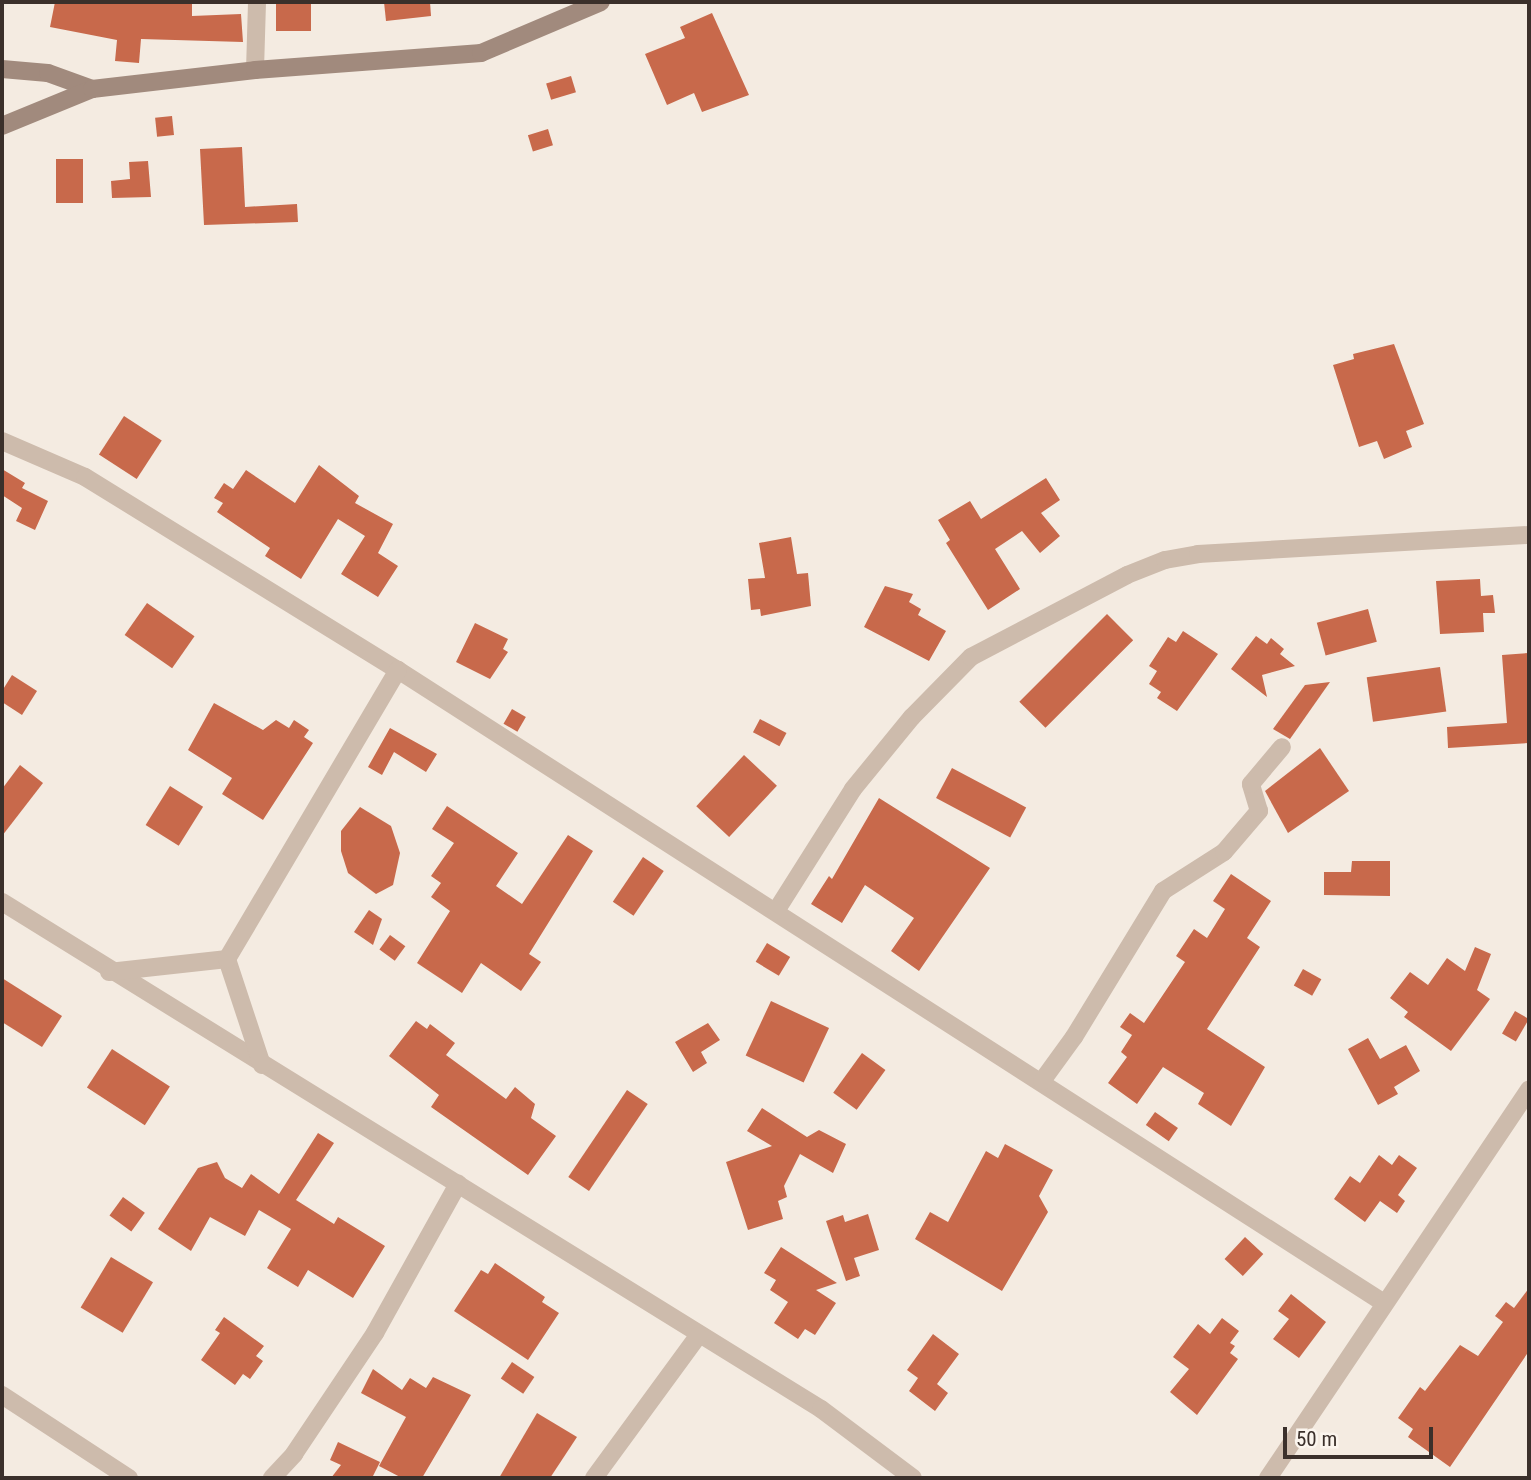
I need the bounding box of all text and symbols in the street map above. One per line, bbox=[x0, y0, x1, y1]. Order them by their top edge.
scale bar bbox=[1286, 1414, 1436, 1458]
text: 50 m bbox=[1296, 1427, 1337, 1451]

